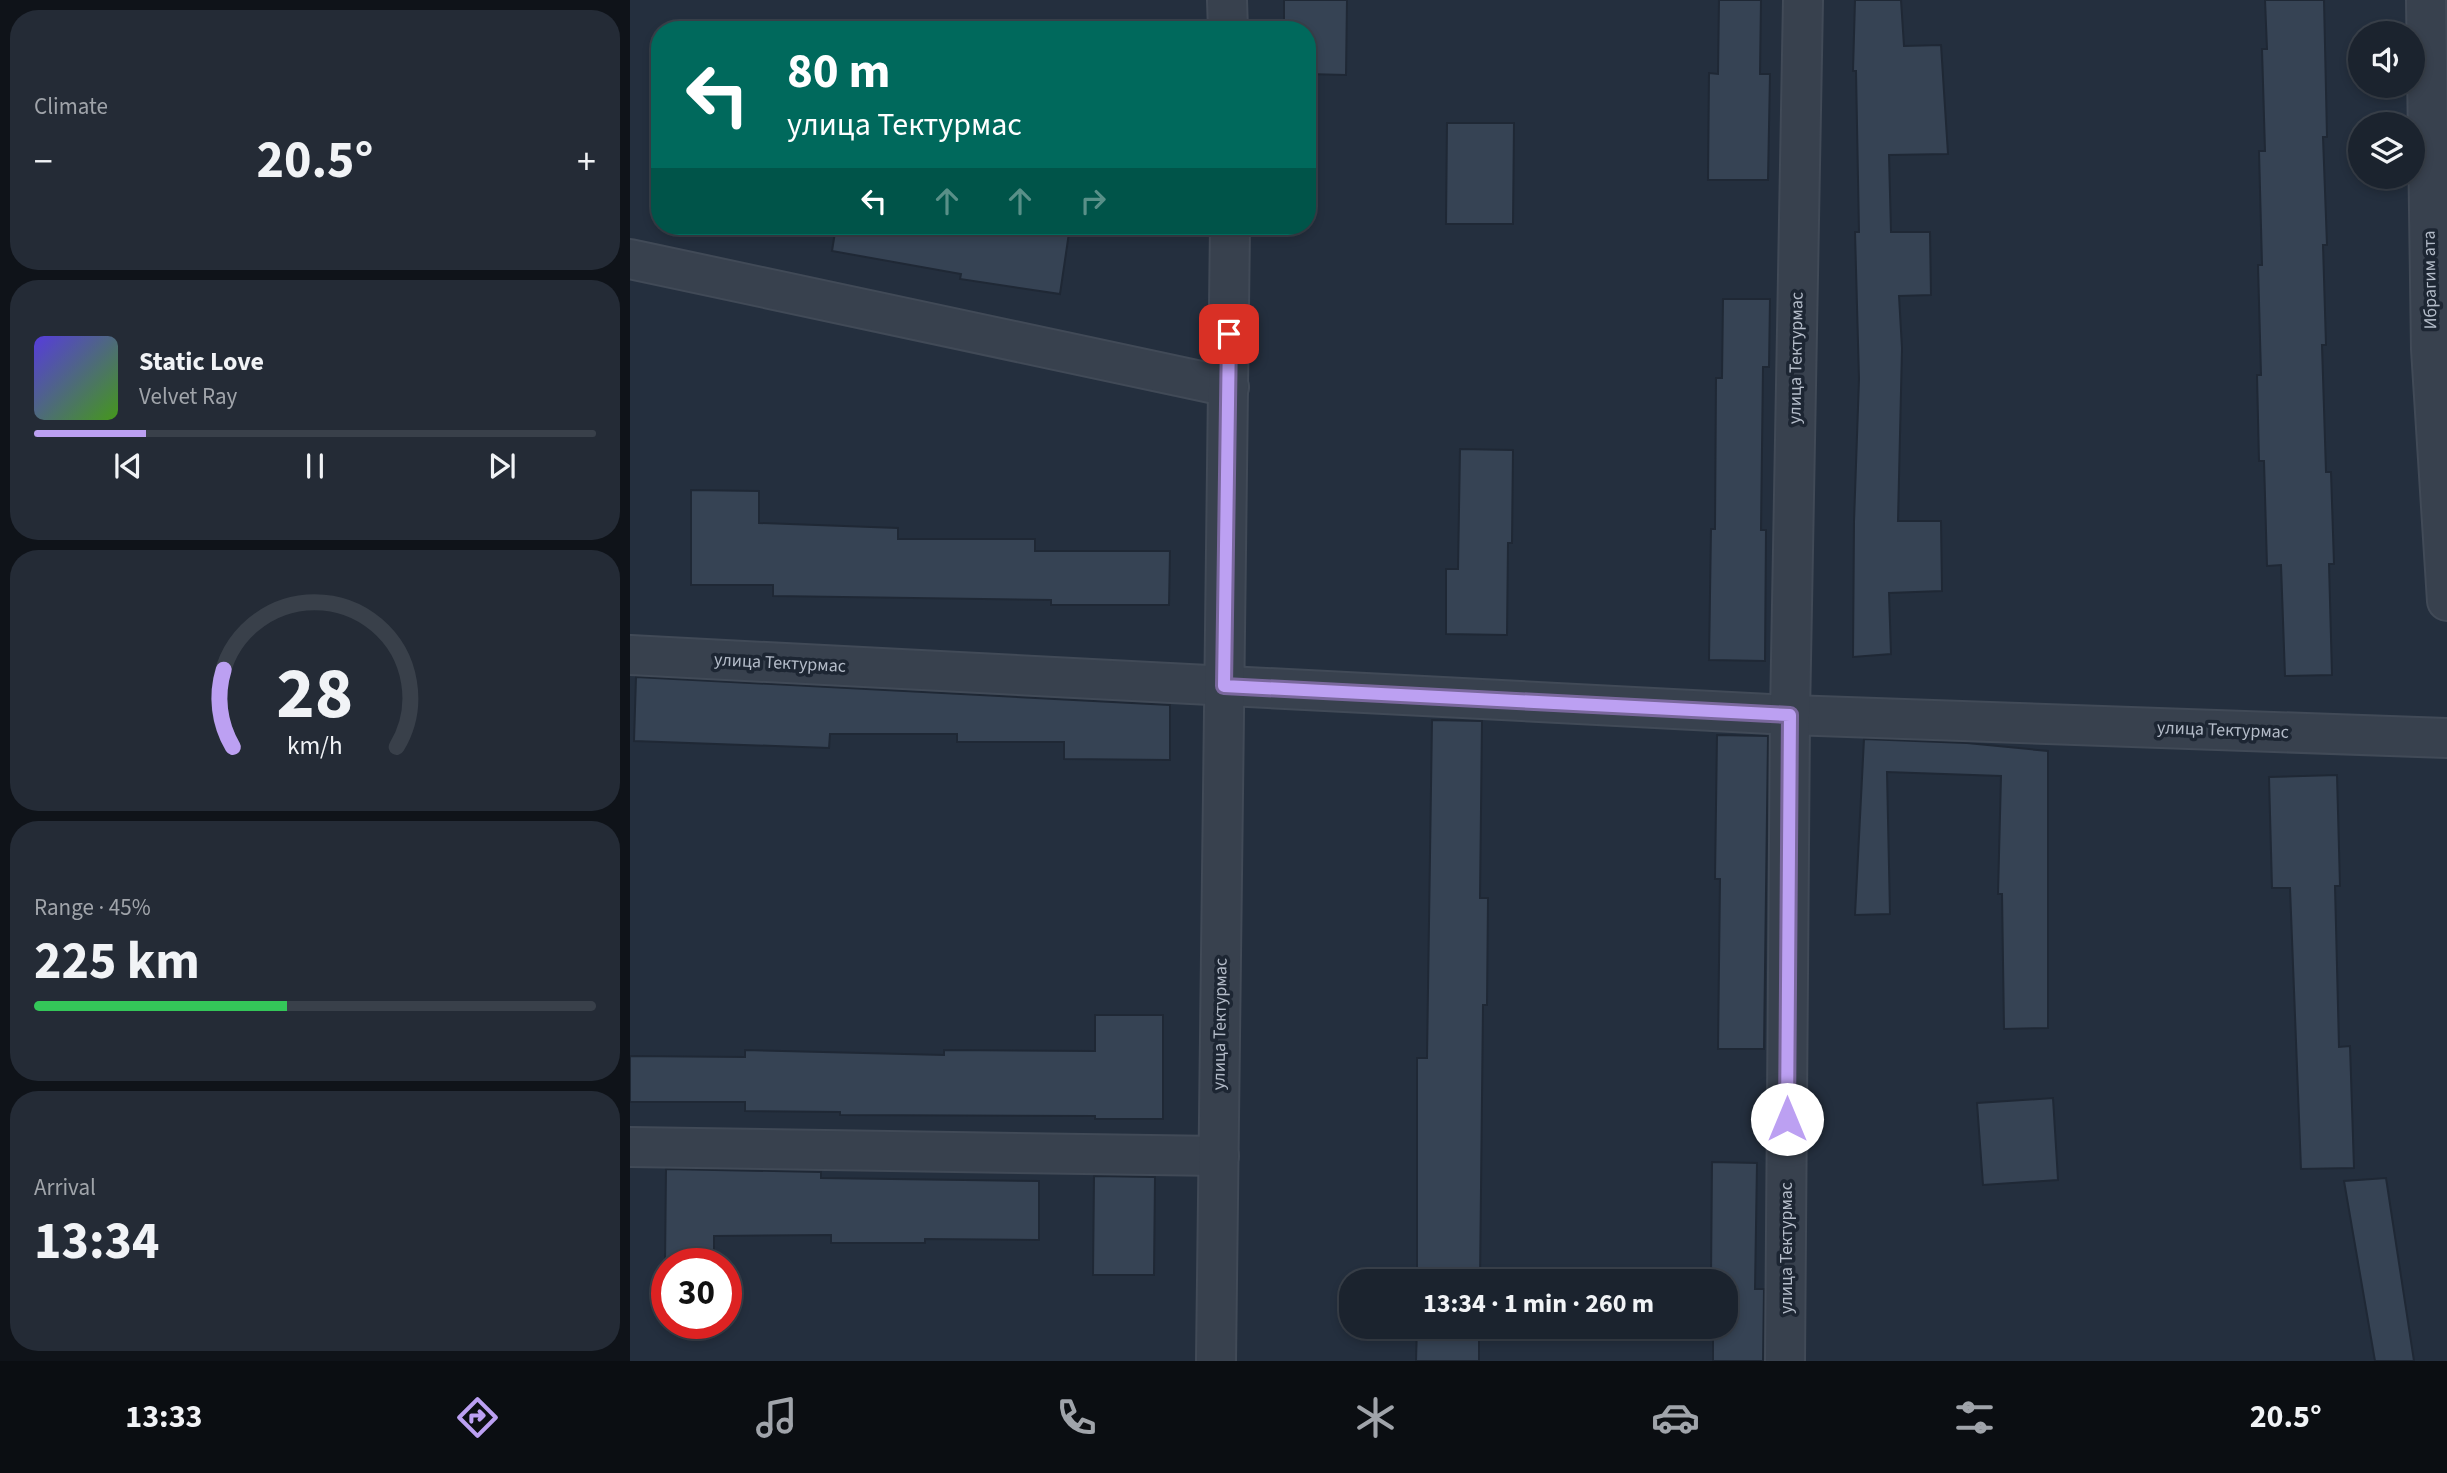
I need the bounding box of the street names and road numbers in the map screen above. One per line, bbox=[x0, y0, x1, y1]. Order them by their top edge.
street label: Ибрагим ата bbox=[2417, 230, 2443, 330]
street label: улица Тектурмас bbox=[1782, 292, 1810, 424]
street label: улица Тектурмас bbox=[713, 647, 847, 679]
street label: улица Тектурмас bbox=[2157, 715, 2289, 745]
street label: улица Тектурмас bbox=[1206, 958, 1234, 1090]
street label: улица Тектурмас bbox=[1774, 1182, 1799, 1314]

